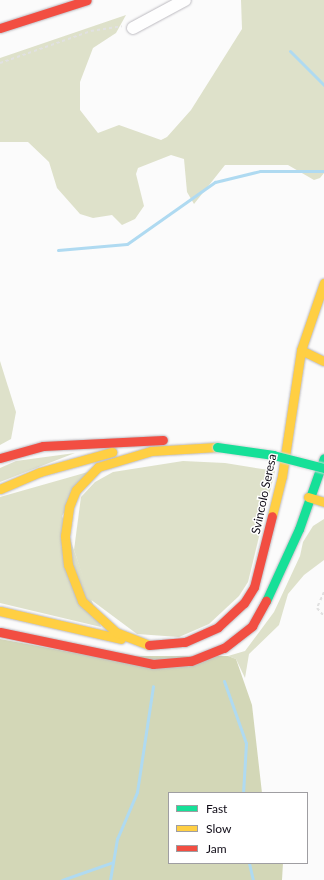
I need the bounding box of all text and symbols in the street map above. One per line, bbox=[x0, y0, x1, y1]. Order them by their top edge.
street label: Svincolo Seresa bbox=[248, 453, 280, 535]
legend bbox=[168, 792, 308, 864]
text: Fast bbox=[206, 801, 227, 816]
text: Slow bbox=[206, 821, 231, 836]
text: Jam bbox=[206, 841, 227, 856]

